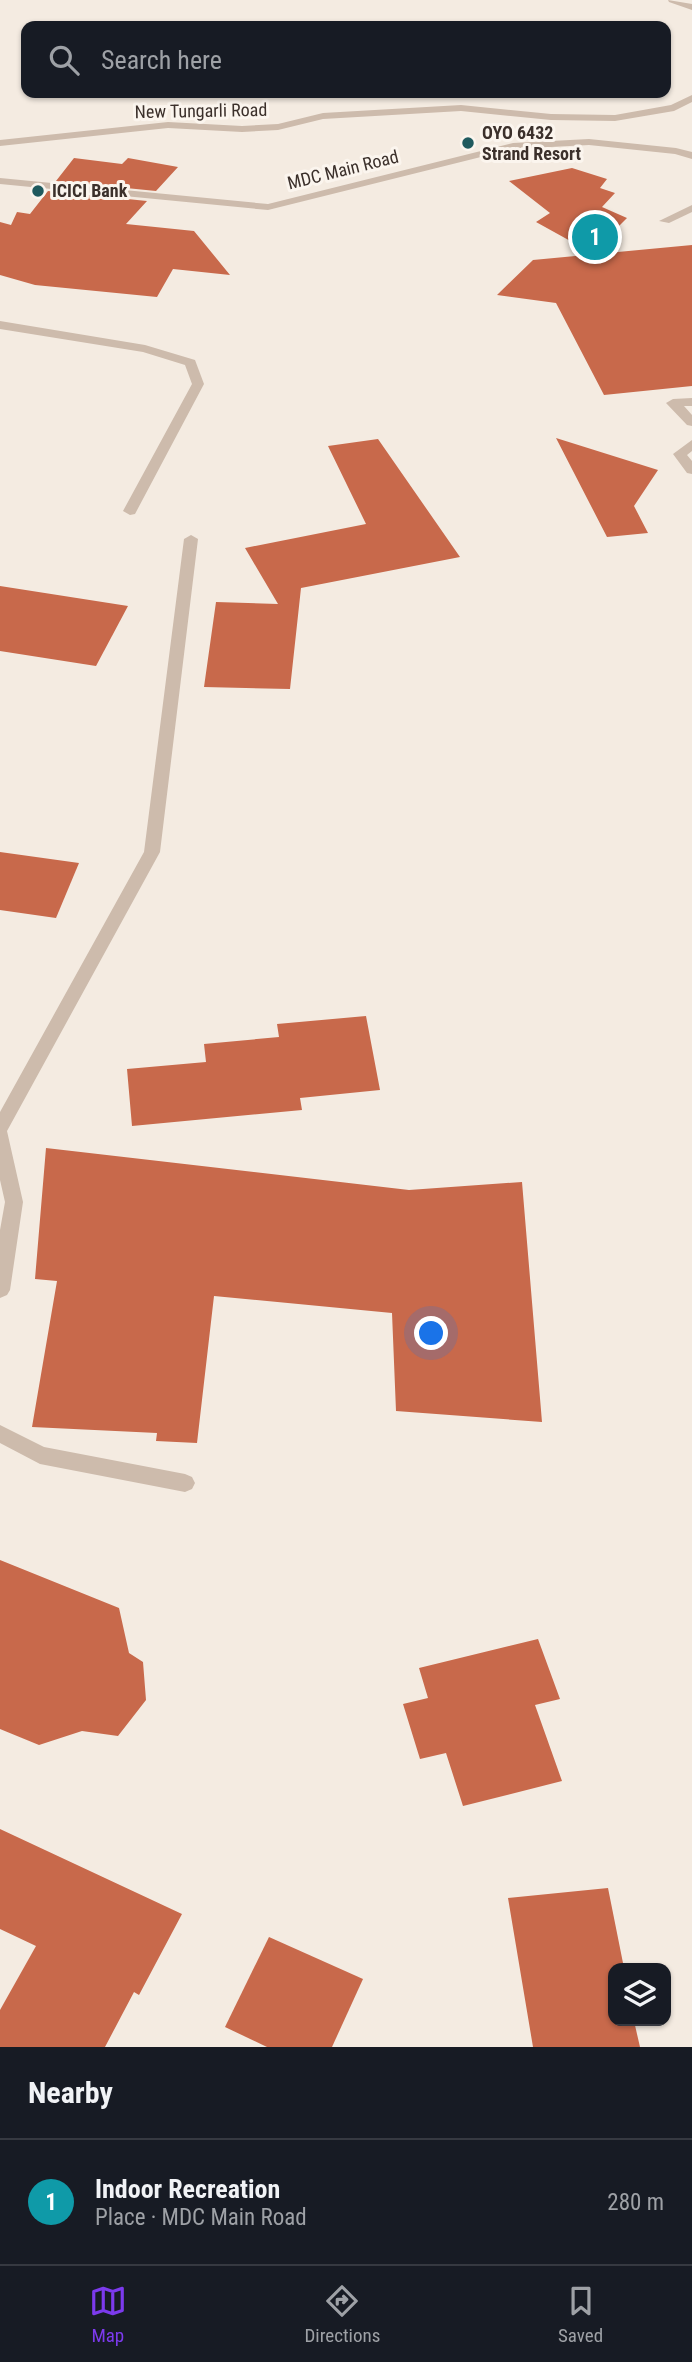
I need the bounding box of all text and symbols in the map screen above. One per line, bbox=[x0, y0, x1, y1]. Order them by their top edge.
search box bbox=[21, 21, 671, 98]
icon: search bbox=[45, 41, 83, 79]
text: Search here bbox=[101, 45, 222, 75]
street label: New Tungarli Road bbox=[135, 99, 267, 122]
place label: OYO 6432 Strand Resort bbox=[482, 122, 581, 164]
marker: OYO 6432 Strand Resort bbox=[460, 135, 476, 151]
street label: MDC Main Road bbox=[285, 146, 401, 193]
place label: ICICI Bank bbox=[52, 180, 128, 201]
marker: ICICI Bank bbox=[30, 183, 46, 199]
pin: 1 bbox=[572, 211, 618, 263]
your location bbox=[414, 1316, 448, 1350]
map controls bbox=[608, 1963, 671, 2026]
button: layers bbox=[608, 1963, 671, 2026]
text: Nearby bbox=[28, 2075, 113, 2110]
text: Indoor Recreation bbox=[95, 2174, 280, 2204]
text: 1 bbox=[45, 2189, 57, 2216]
text: 280 m bbox=[607, 2189, 664, 2216]
text: Place · MDC Main Road bbox=[95, 2204, 307, 2231]
tab: Map bbox=[89, 2282, 127, 2347]
tab: Directions bbox=[304, 2282, 380, 2347]
tab: Saved bbox=[558, 2282, 603, 2347]

